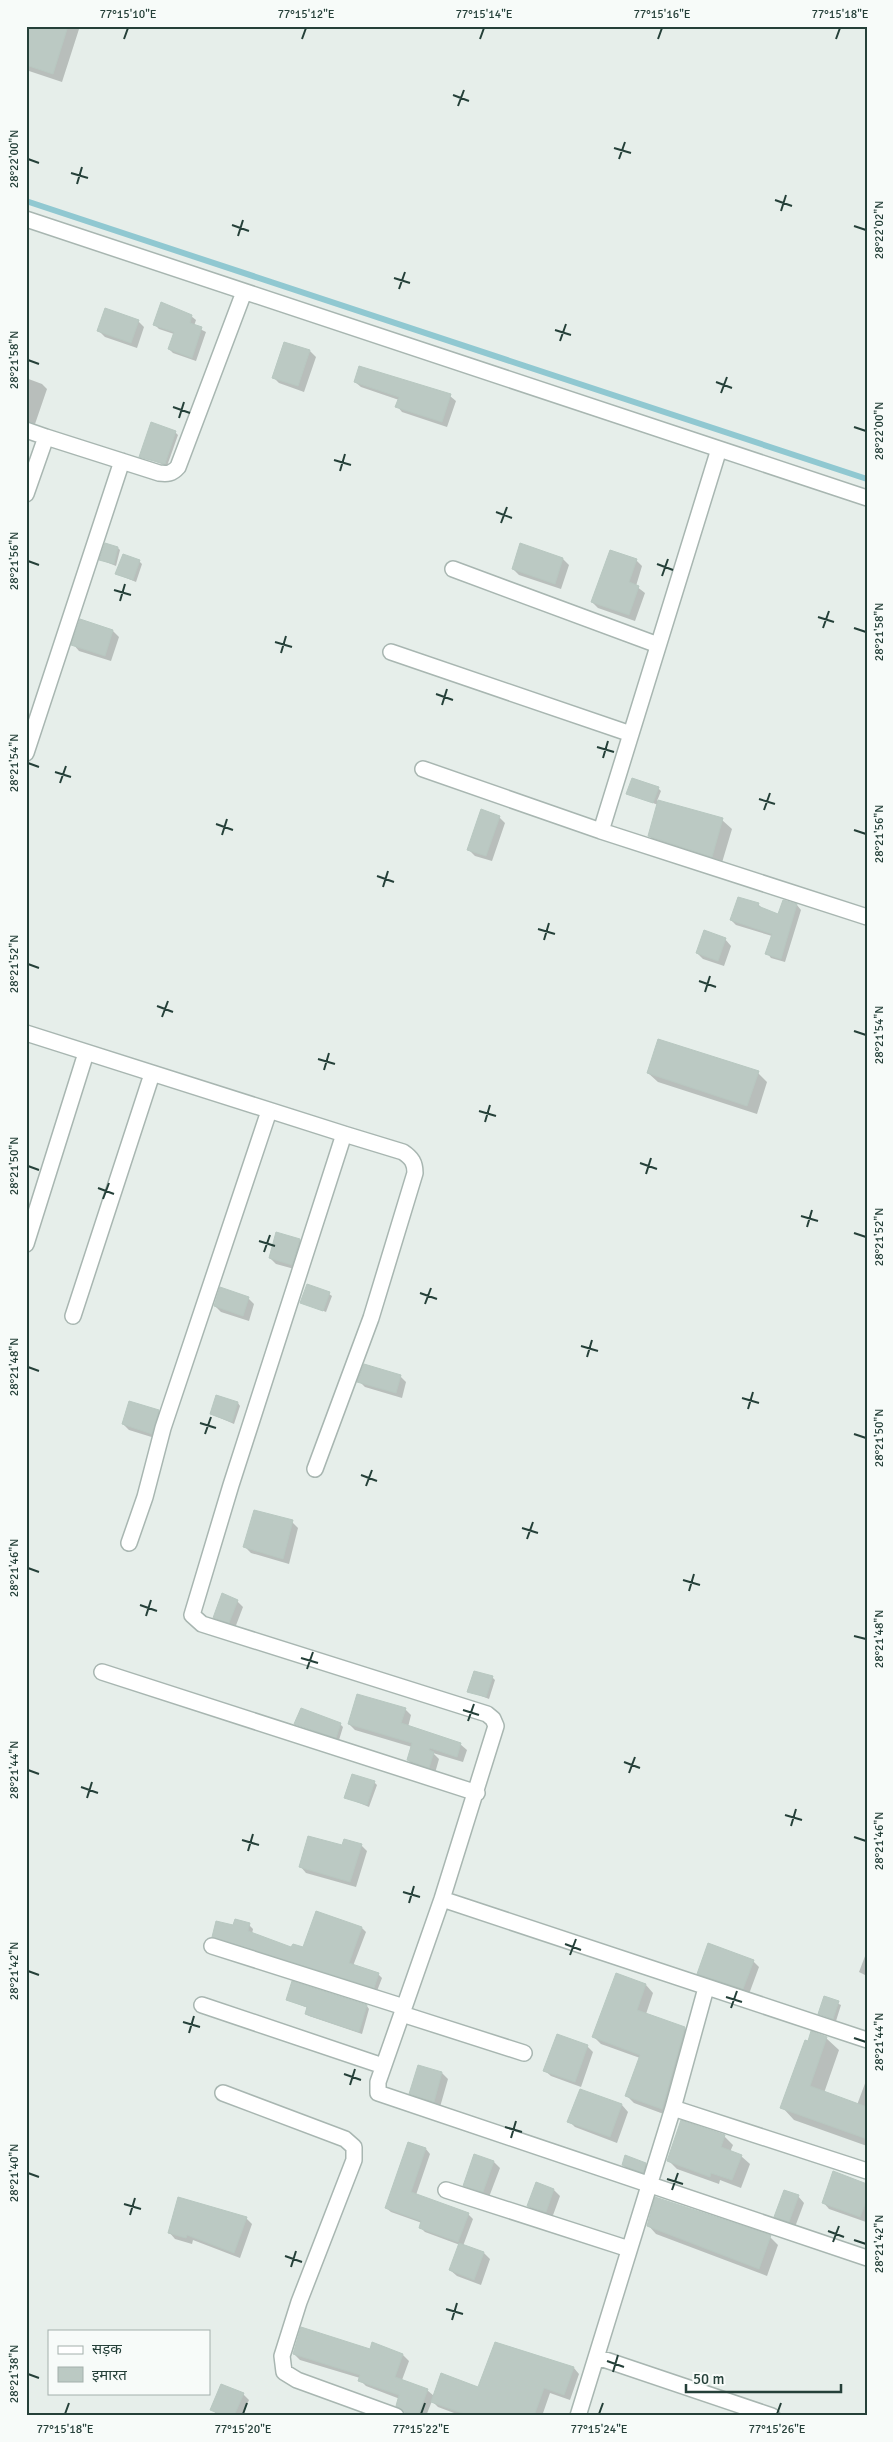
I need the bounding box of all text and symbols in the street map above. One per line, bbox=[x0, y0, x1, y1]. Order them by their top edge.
text: 77°15'10"E bbox=[99, 7, 157, 22]
text: 77°15'12"E bbox=[277, 7, 335, 22]
text: 77°15'14"E bbox=[455, 7, 513, 22]
text: 77°15'16"E bbox=[633, 7, 691, 22]
text: 77°15'18"E bbox=[811, 7, 869, 22]
text: 28°22'00"N bbox=[7, 130, 22, 188]
text: 28°22'02"N bbox=[872, 201, 887, 259]
text: 28°21'58"N bbox=[7, 331, 22, 389]
text: 28°22'00"N bbox=[872, 402, 887, 460]
text: 28°21'56"N bbox=[7, 532, 22, 590]
text: 28°21'58"N bbox=[872, 603, 887, 661]
text: 28°21'54"N bbox=[7, 734, 22, 792]
text: 28°21'56"N bbox=[872, 805, 887, 863]
text: 28°21'52"N bbox=[7, 935, 22, 993]
text: 28°21'54"N bbox=[872, 1006, 887, 1064]
text: 28°21'50"N bbox=[7, 1137, 22, 1195]
text: 28°21'52"N bbox=[872, 1208, 887, 1266]
text: 28°21'48"N bbox=[7, 1338, 22, 1396]
text: 28°21'50"N bbox=[872, 1409, 887, 1467]
text: 28°21'46"N bbox=[7, 1539, 22, 1597]
text: 28°21'48"N bbox=[872, 1610, 887, 1668]
text: 28°21'44"N bbox=[7, 1741, 22, 1799]
text: 28°21'46"N bbox=[872, 1812, 887, 1870]
text: 28°21'42"N bbox=[7, 1942, 22, 2000]
text: 28°21'44"N bbox=[872, 2013, 887, 2071]
text: 28°21'40"N bbox=[7, 2144, 22, 2202]
text: 28°21'42"N bbox=[872, 2215, 887, 2273]
legend bbox=[48, 2330, 210, 2394]
text: सड़क bbox=[92, 2340, 122, 2358]
text: 28°21'38"N bbox=[7, 2345, 22, 2403]
scale bar bbox=[686, 2362, 840, 2394]
text: इमारत bbox=[92, 2366, 127, 2384]
text: 50 m bbox=[693, 2370, 724, 2388]
text: 77°15'18"E bbox=[36, 2422, 94, 2437]
text: 77°15'20"E bbox=[214, 2422, 272, 2437]
text: 77°15'22"E bbox=[392, 2422, 450, 2437]
text: 77°15'24"E bbox=[570, 2422, 628, 2437]
text: 77°15'26"E bbox=[748, 2422, 806, 2437]

